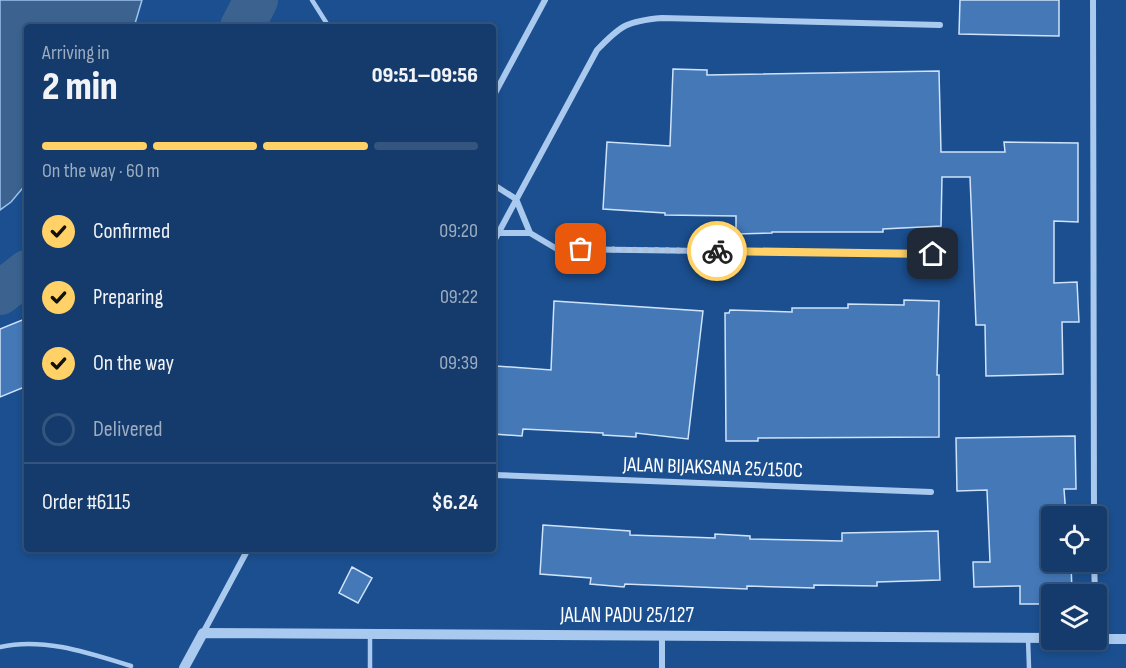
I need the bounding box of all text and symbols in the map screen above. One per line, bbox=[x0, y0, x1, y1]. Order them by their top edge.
text: Arriving in bbox=[42, 41, 110, 65]
text: 09:51–09:56 bbox=[372, 62, 478, 89]
text: 2 min bbox=[42, 64, 118, 111]
text: On the way · 60 m bbox=[42, 159, 160, 183]
icon: check bbox=[42, 215, 75, 248]
text: Confirmed bbox=[93, 218, 170, 245]
text: 09:20 bbox=[439, 219, 478, 243]
courier bbox=[687, 221, 747, 281]
pin bbox=[555, 223, 606, 274]
pin bbox=[907, 228, 958, 279]
icon: bag bbox=[564, 232, 597, 265]
icon: bike bbox=[701, 235, 734, 268]
icon: home bbox=[916, 237, 949, 270]
icon: check bbox=[42, 281, 75, 314]
text: Preparing bbox=[93, 284, 163, 311]
text: 09:22 bbox=[440, 285, 478, 309]
icon: check bbox=[42, 347, 75, 380]
text: On the way bbox=[93, 350, 174, 377]
text: 09:39 bbox=[439, 351, 478, 375]
text: Delivered bbox=[93, 416, 162, 443]
street label: JALAN BIJAKSANA 25/150C bbox=[622, 452, 803, 483]
text: Order #6115 bbox=[42, 489, 131, 516]
text: $6.24 bbox=[431, 489, 478, 516]
map controls bbox=[1041, 506, 1107, 650]
button: locate bbox=[1041, 506, 1107, 572]
button: layers bbox=[1041, 584, 1107, 650]
street label: JALAN PADU 25/127 bbox=[559, 603, 694, 628]

